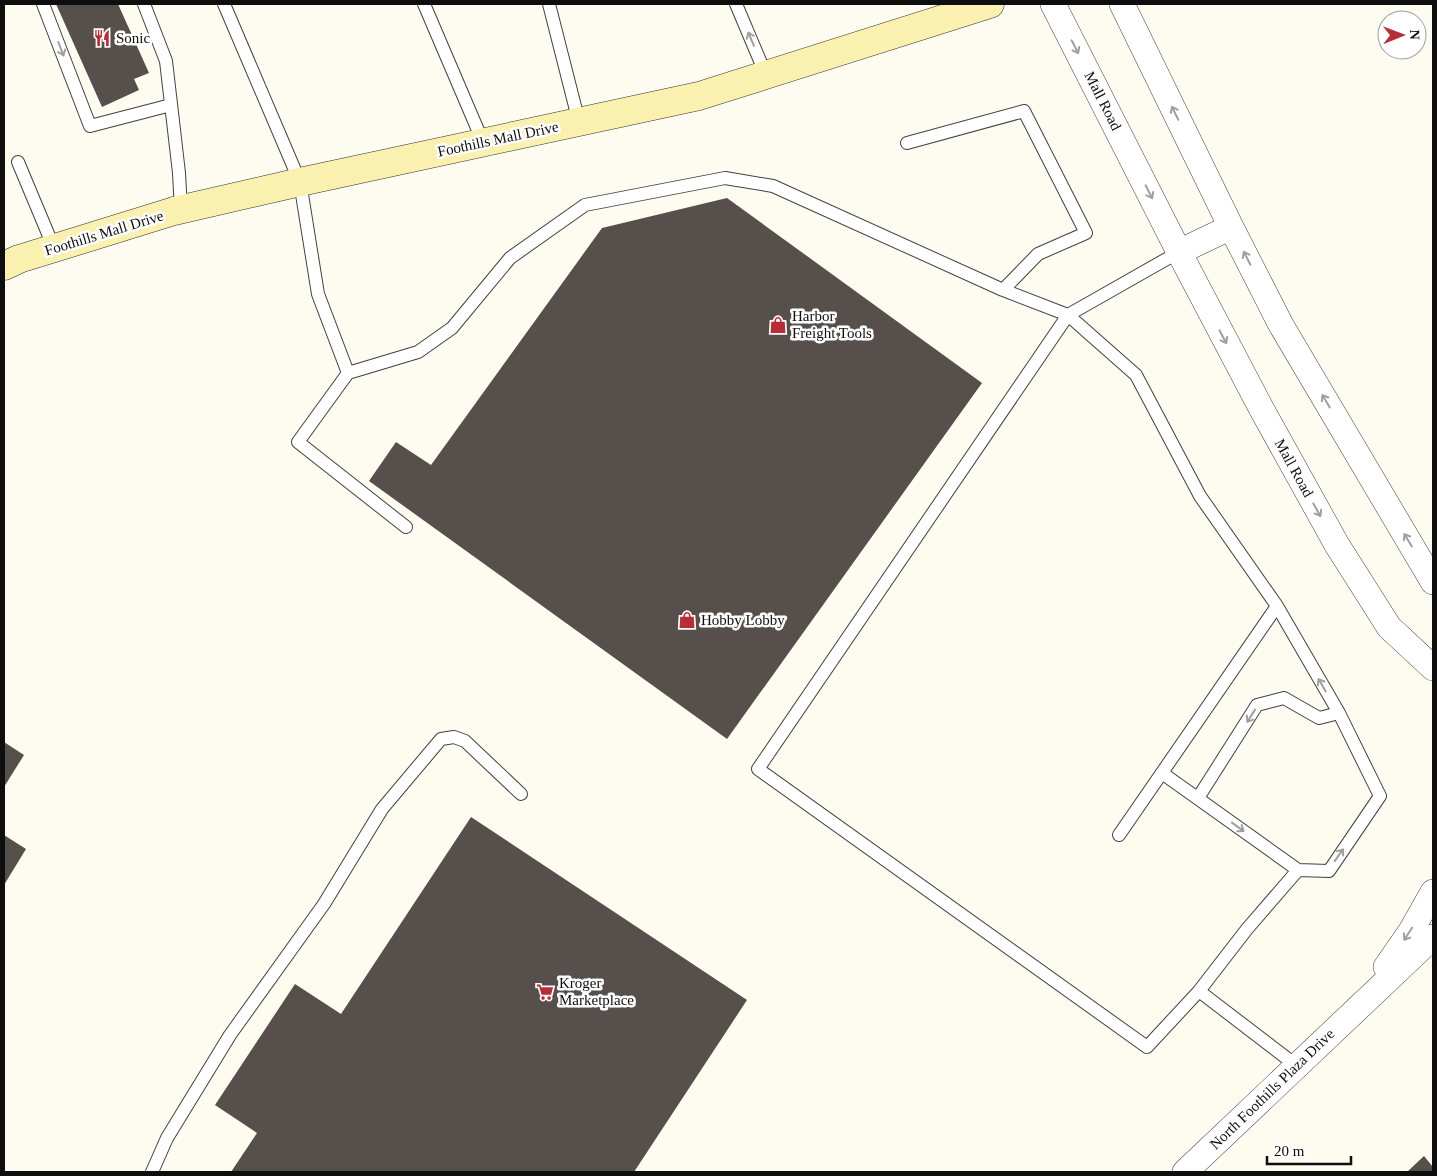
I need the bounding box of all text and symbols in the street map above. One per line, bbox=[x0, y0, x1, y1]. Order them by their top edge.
north arrow bbox=[1377, 10, 1427, 60]
restaurant icon: Sonic bbox=[92, 28, 112, 48]
place label: Sonic bbox=[116, 30, 151, 46]
text: N bbox=[1407, 30, 1422, 40]
one-way arrow bbox=[745, 32, 755, 47]
one-way arrow bbox=[1071, 39, 1081, 54]
one-way arrow bbox=[57, 41, 66, 56]
street label: Mall Road bbox=[1081, 69, 1125, 133]
one-way arrow bbox=[1170, 106, 1179, 121]
street label: Foothills Mall Drive bbox=[436, 118, 560, 160]
one-way arrow bbox=[1145, 184, 1154, 199]
street label: Foothills Mall Drive bbox=[43, 207, 166, 259]
one-way arrow bbox=[1242, 251, 1252, 266]
place label: Harbor Freight Tools bbox=[792, 308, 872, 341]
shop icon: Harbor Freight Tools bbox=[768, 315, 788, 335]
one-way arrow bbox=[1218, 329, 1228, 344]
one-way arrow bbox=[1320, 394, 1330, 408]
street label: Mall Road bbox=[1272, 436, 1317, 500]
one-way arrow bbox=[1312, 503, 1322, 518]
one-way arrow bbox=[1403, 534, 1413, 548]
shop icon: Hobby Lobby bbox=[677, 610, 697, 630]
place label: Hobby Lobby bbox=[701, 612, 785, 628]
one-way arrow bbox=[1317, 678, 1327, 692]
one-way arrow bbox=[1245, 709, 1255, 723]
one-way arrow bbox=[1231, 822, 1245, 832]
one-way arrow bbox=[1334, 849, 1344, 863]
one-way arrow bbox=[1403, 927, 1414, 941]
place label: Kroger Marketplace bbox=[559, 975, 634, 1008]
supermarket icon: Kroger Marketplace bbox=[535, 982, 555, 1002]
street label: North Foothills Plaza Drive bbox=[1207, 1025, 1338, 1152]
scale bar bbox=[1267, 1134, 1351, 1166]
text: 20 m bbox=[1274, 1143, 1305, 1159]

